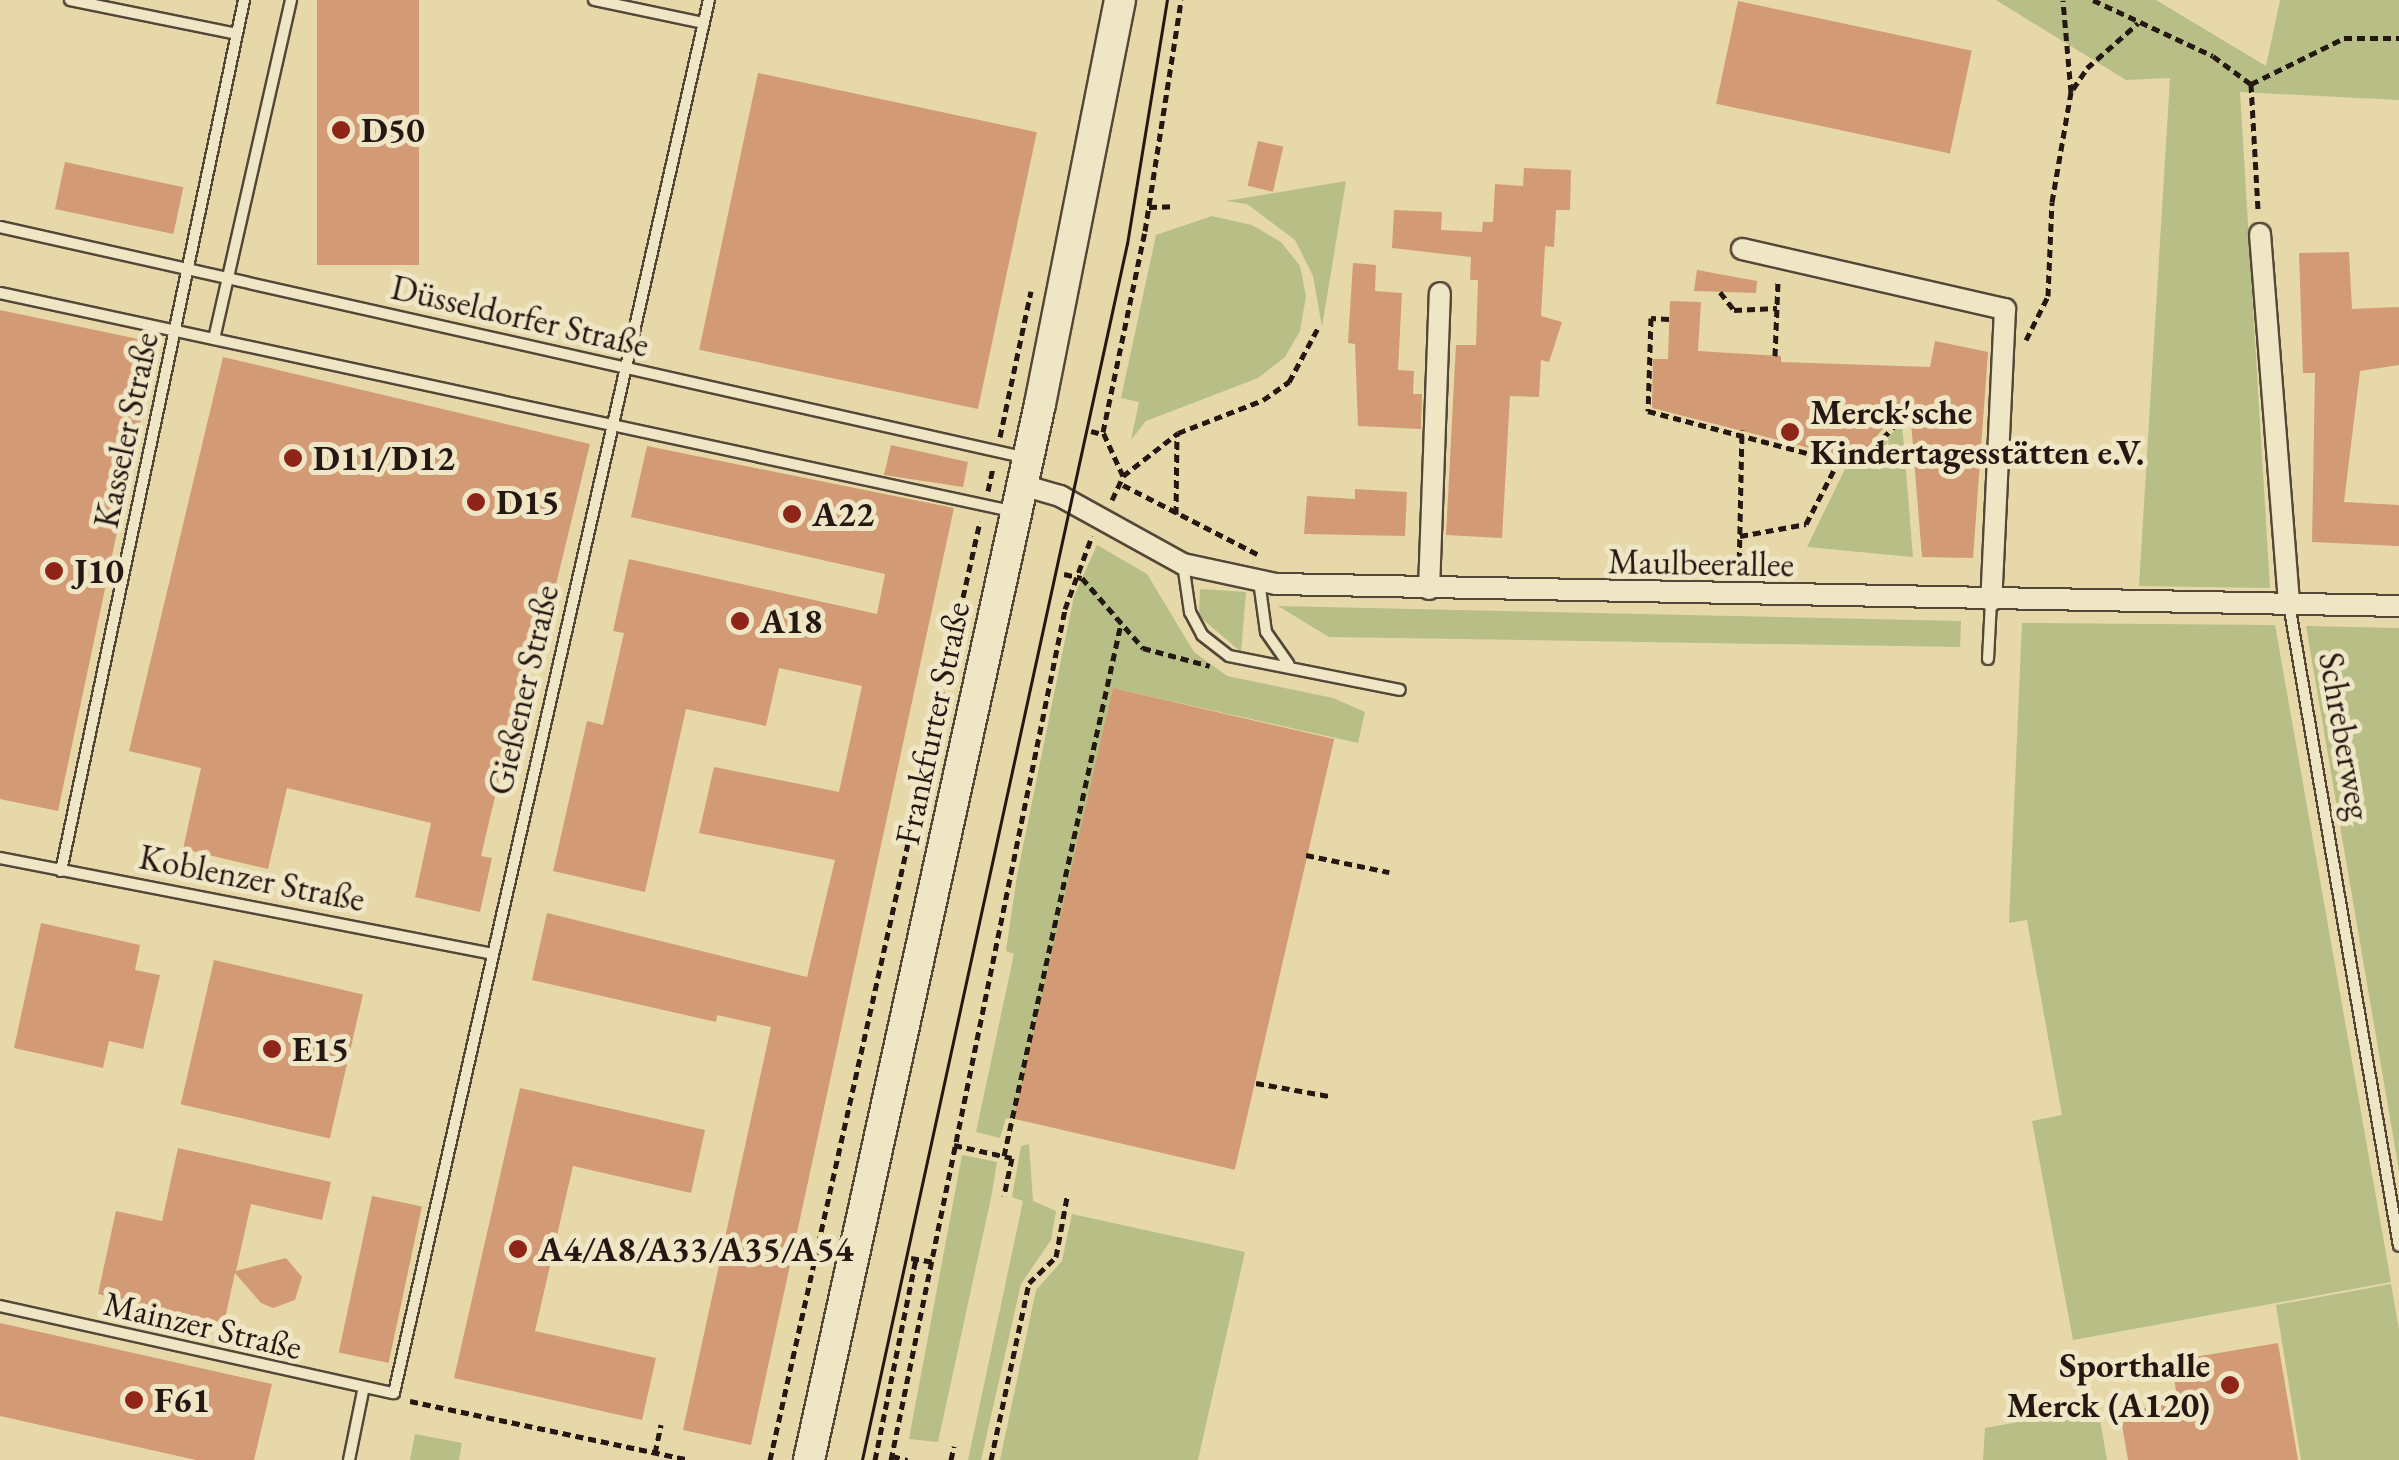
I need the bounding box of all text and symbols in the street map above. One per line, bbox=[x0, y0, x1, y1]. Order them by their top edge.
place label: D50 bbox=[361, 109, 425, 151]
marker: D50 bbox=[330, 119, 352, 141]
street label: Düsseldorfer Straße bbox=[387, 266, 653, 366]
street label: Kasseler Straße bbox=[85, 328, 167, 532]
place label: Merck'sche Kindertagesstätten e.V. bbox=[1810, 391, 2144, 473]
marker: Merck'sche Kindertagesstätten e.V. bbox=[1779, 421, 1801, 443]
place label: D11/D12 bbox=[313, 437, 455, 479]
marker: D11/D12 bbox=[282, 447, 304, 469]
place label: D15 bbox=[496, 481, 560, 523]
marker: D15 bbox=[465, 491, 487, 513]
place label: A22 bbox=[812, 493, 874, 535]
marker: A22 bbox=[781, 503, 803, 525]
street label: Maulbeerallee bbox=[1608, 540, 1794, 586]
place label: J10 bbox=[74, 550, 124, 592]
marker: J10 bbox=[43, 560, 65, 582]
street label: Gießener Straße bbox=[478, 581, 568, 799]
street label: Frankfurter Straße bbox=[886, 598, 978, 848]
place label: A18 bbox=[760, 600, 822, 642]
marker: A18 bbox=[729, 610, 751, 632]
street label: Schreberweg bbox=[2310, 649, 2380, 823]
street label: Koblenzer Straße bbox=[136, 836, 368, 920]
place label: E15 bbox=[292, 1028, 349, 1070]
marker: E15 bbox=[261, 1038, 283, 1060]
place label: A4/A8/A33/A35/A54 bbox=[538, 1228, 854, 1270]
marker: A4/A8/A33/A35/A54 bbox=[507, 1238, 529, 1260]
street label: Mainzer Straße bbox=[100, 1282, 306, 1368]
place label: Sporthalle Merck (A120) bbox=[2006, 1344, 2210, 1426]
marker: Sporthalle Merck (A120) bbox=[2219, 1374, 2241, 1396]
place label: F61 bbox=[154, 1379, 210, 1421]
marker: F61 bbox=[123, 1389, 145, 1411]

